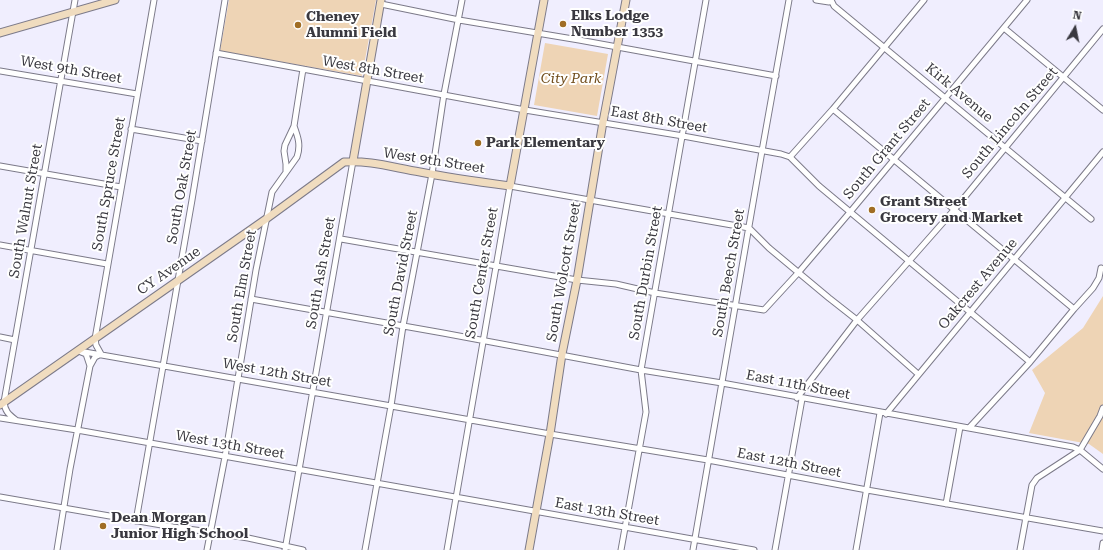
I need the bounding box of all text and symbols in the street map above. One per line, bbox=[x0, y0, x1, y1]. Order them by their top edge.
place label: Elks Lodge Number 1353 bbox=[571, 8, 663, 40]
north arrow bbox=[1055, 8, 1095, 48]
place label: Cheney Alumni Field bbox=[306, 9, 397, 42]
text: N bbox=[1072, 9, 1082, 23]
marker: Elks Lodge Number 1353 bbox=[558, 19, 568, 29]
marker: Cheney Alumni Field bbox=[293, 20, 303, 30]
street label: West 9th Street bbox=[19, 53, 123, 87]
street label: West 8th Street bbox=[321, 53, 425, 87]
street label: Kirk Avenue bbox=[922, 60, 996, 126]
street label: South Lincoln Street bbox=[959, 64, 1061, 182]
park label: City Park bbox=[541, 71, 601, 87]
street label: South Grant Street bbox=[840, 95, 934, 203]
street label: East 8th Street bbox=[609, 103, 709, 137]
street label: South Spruce Street bbox=[89, 116, 129, 252]
street label: South Oak Street bbox=[164, 129, 200, 245]
place label: Park Elementary bbox=[486, 135, 605, 151]
marker: Park Elementary bbox=[473, 138, 483, 148]
street label: South Walnut Street bbox=[6, 143, 46, 279]
street label: West 9th Street bbox=[382, 145, 486, 177]
place label: Grant Street Grocery and Market bbox=[880, 194, 1023, 226]
street label: South Wolcott Street bbox=[543, 201, 585, 343]
street label: South Durbin Street bbox=[626, 205, 666, 341]
marker: Grant Street Grocery and Market bbox=[867, 205, 877, 215]
street label: South Center Street bbox=[462, 206, 502, 340]
street label: South Beech Street bbox=[709, 208, 749, 338]
street label: South David Street bbox=[381, 209, 421, 337]
street label: South Ash Street bbox=[303, 216, 339, 330]
street label: South Elm Street bbox=[224, 228, 260, 344]
street label: Oakcrest Avenue bbox=[935, 235, 1021, 333]
street label: CY Avenue bbox=[134, 243, 204, 299]
street label: West 12th Street bbox=[221, 355, 333, 391]
street label: East 11th Street bbox=[745, 367, 851, 403]
street label: West 13th Street bbox=[174, 427, 286, 463]
street label: East 12th Street bbox=[736, 445, 842, 481]
street label: East 13th Street bbox=[554, 495, 660, 529]
place label: Dean Morgan Junior High School bbox=[111, 510, 248, 542]
marker: Dean Morgan Junior High School bbox=[98, 521, 108, 531]

